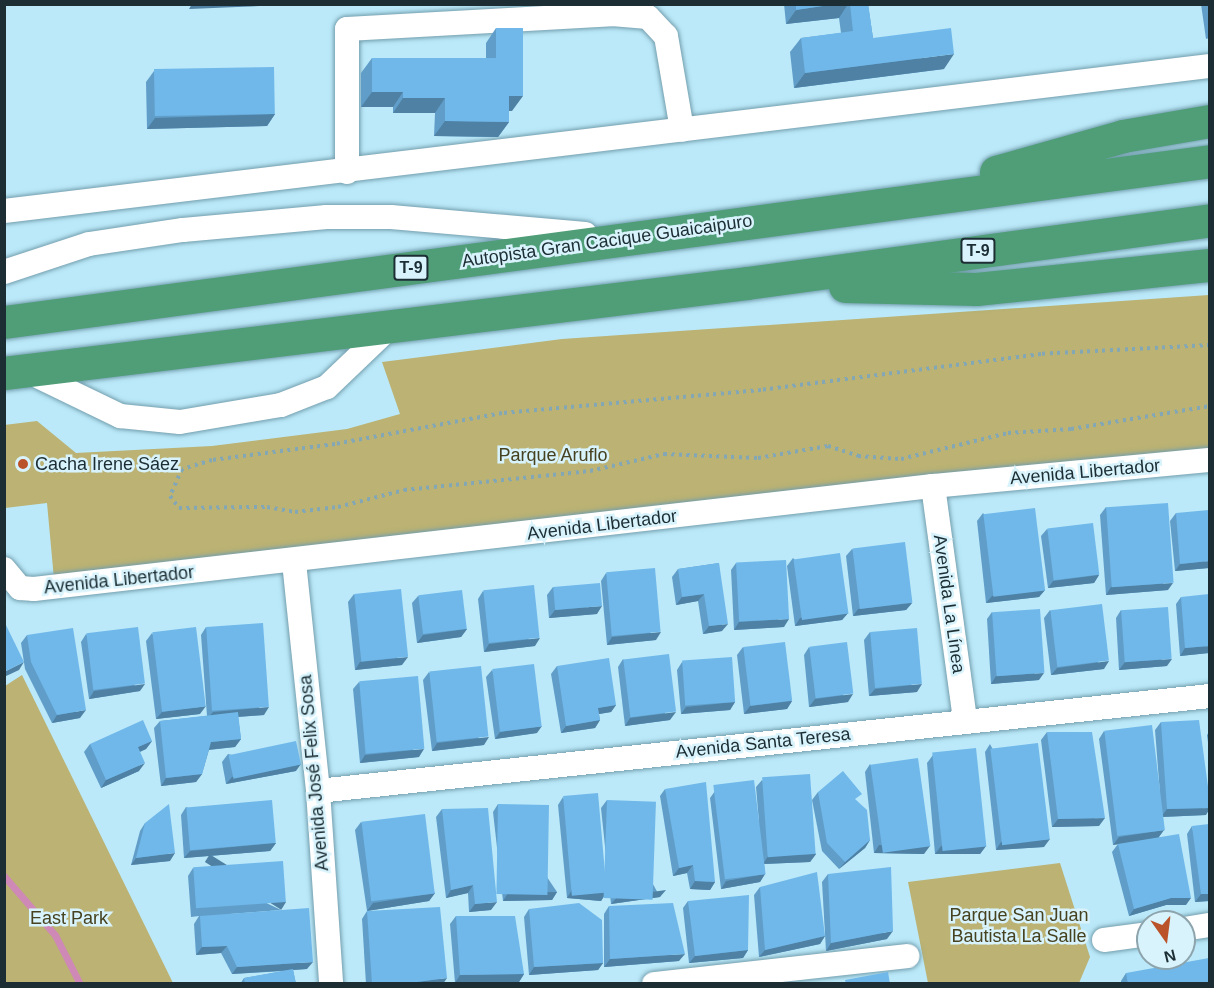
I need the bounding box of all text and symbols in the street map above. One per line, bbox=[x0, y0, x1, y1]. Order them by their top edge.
street label: Autopista Gran Cacique Guaicaipuro bbox=[460, 210, 754, 272]
road number: T-9 bbox=[960, 238, 996, 264]
road number: T-9 bbox=[393, 255, 429, 281]
park label: Parque Aruflo bbox=[498, 444, 608, 466]
place label: Cacha Irene Sáez bbox=[35, 453, 179, 475]
street label: Avenida Libertador bbox=[1009, 455, 1161, 489]
marker: Cacha Irene Sáez bbox=[16, 457, 30, 471]
street label: Avenida Libertador bbox=[526, 505, 678, 545]
street label: Avenida La Línea bbox=[929, 533, 969, 675]
street label: Avenida Libertador bbox=[43, 561, 195, 599]
street label: Avenida José Felix Sosa bbox=[295, 674, 333, 872]
street label: Avenida Santa Teresa bbox=[674, 723, 852, 763]
park label: Parque San Juan Bautista La Salle bbox=[949, 905, 1089, 948]
park label: East Park bbox=[30, 907, 108, 929]
north arrow bbox=[1136, 910, 1196, 970]
text: N bbox=[1162, 946, 1178, 966]

